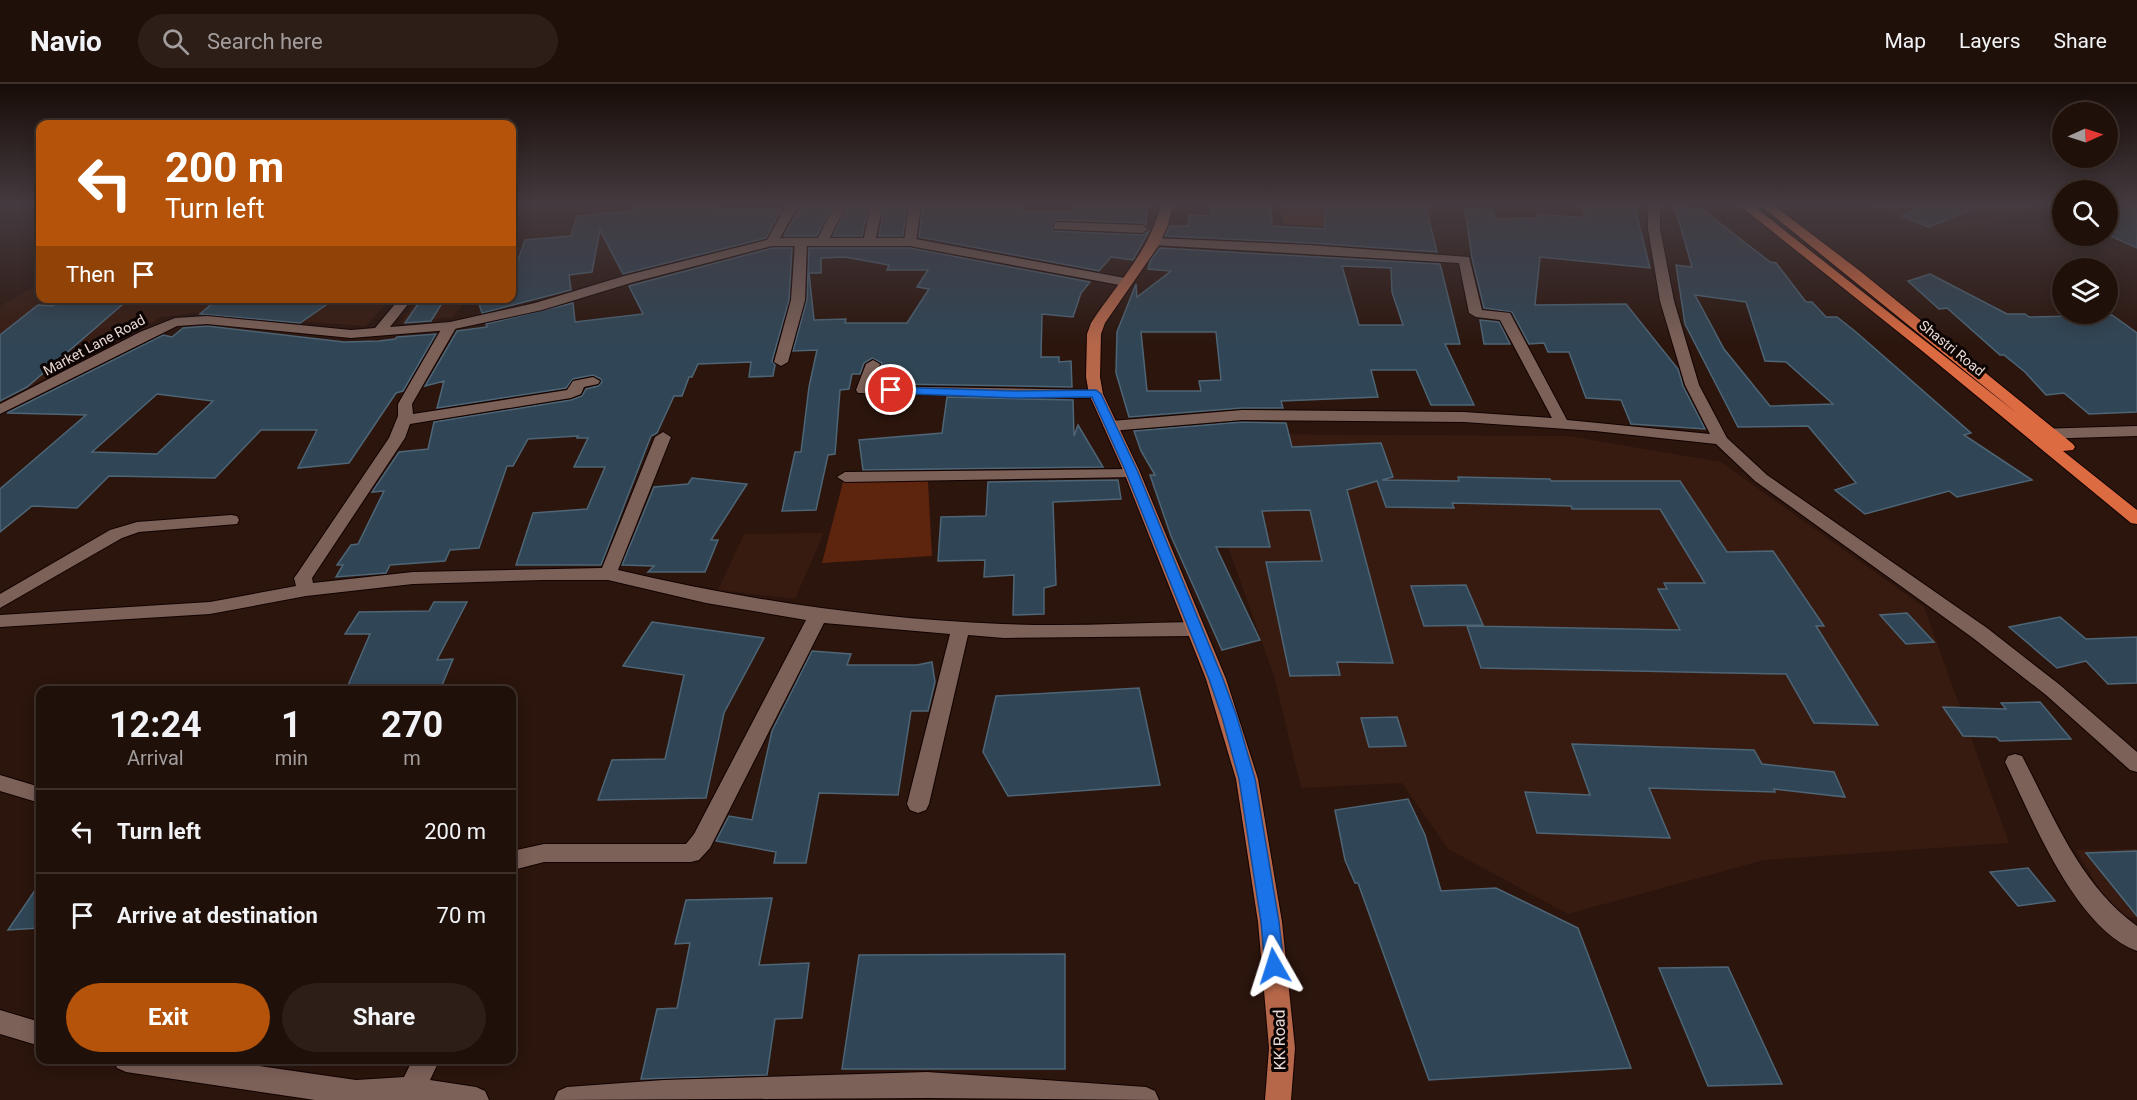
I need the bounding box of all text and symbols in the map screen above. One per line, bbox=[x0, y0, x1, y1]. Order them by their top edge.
search box bbox=[138, 14, 558, 68]
text: Navio bbox=[30, 25, 102, 58]
icon: search bbox=[159, 25, 192, 58]
text: Search here bbox=[207, 29, 323, 54]
text: Map bbox=[1884, 29, 1926, 53]
text: Layers bbox=[1959, 29, 2020, 53]
text: Share bbox=[2053, 29, 2107, 53]
north arrow bbox=[2052, 102, 2118, 168]
map controls bbox=[2052, 102, 2118, 324]
text: 200 m bbox=[165, 143, 284, 192]
icon: left bbox=[66, 144, 144, 222]
button: search bbox=[2052, 180, 2118, 246]
text: Turn left bbox=[165, 193, 265, 225]
icon: arrive bbox=[127, 258, 160, 291]
button: layers bbox=[2052, 258, 2118, 324]
text: Then bbox=[66, 262, 115, 287]
street label: Market Lane Road bbox=[40, 311, 148, 379]
street label: Shastri Road bbox=[1916, 317, 1988, 379]
pin bbox=[865, 364, 916, 415]
icon: arrive bbox=[874, 373, 907, 406]
text: 12:24 bbox=[109, 704, 202, 746]
text: 1 bbox=[281, 704, 302, 746]
text: 270 bbox=[381, 704, 443, 746]
text: Arrival bbox=[127, 746, 184, 770]
text: min bbox=[275, 746, 308, 770]
text: m bbox=[403, 746, 421, 770]
icon: left bbox=[66, 815, 99, 848]
text: Turn left bbox=[117, 819, 201, 844]
text: 200 m bbox=[424, 819, 486, 844]
icon: arrive bbox=[66, 899, 99, 932]
text: Arrive at destination bbox=[117, 903, 318, 928]
text: 70 m bbox=[437, 903, 486, 928]
position arrow bbox=[1242, 934, 1306, 998]
button: Exit bbox=[66, 983, 270, 1052]
button: Share bbox=[282, 983, 486, 1052]
street label: KK Road bbox=[1269, 1009, 1290, 1071]

